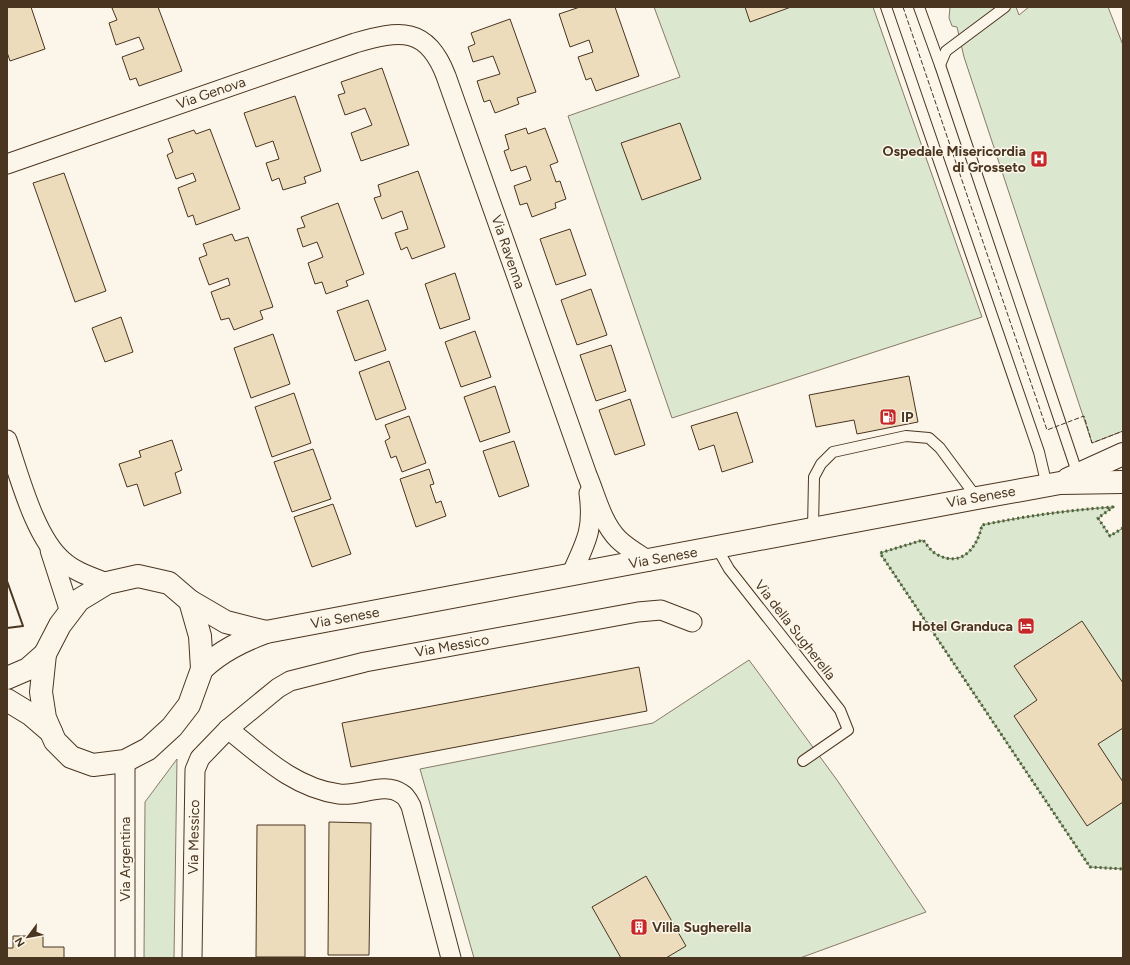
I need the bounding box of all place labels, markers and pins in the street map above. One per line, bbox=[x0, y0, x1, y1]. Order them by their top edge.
place label: Ospedale Misericordia di Grosseto bbox=[883, 143, 1026, 176]
hospital icon: Ospedale Misericordia di Grosseto bbox=[1029, 149, 1049, 169]
fuel station icon: IP bbox=[878, 407, 898, 427]
place label: IP bbox=[901, 409, 914, 426]
hotel icon: Hotel Granduca bbox=[1016, 616, 1036, 636]
place label: Hotel Granduca bbox=[912, 618, 1013, 635]
building icon: Villa Sugherella bbox=[629, 917, 649, 937]
place label: Villa Sugherella bbox=[652, 919, 751, 936]

